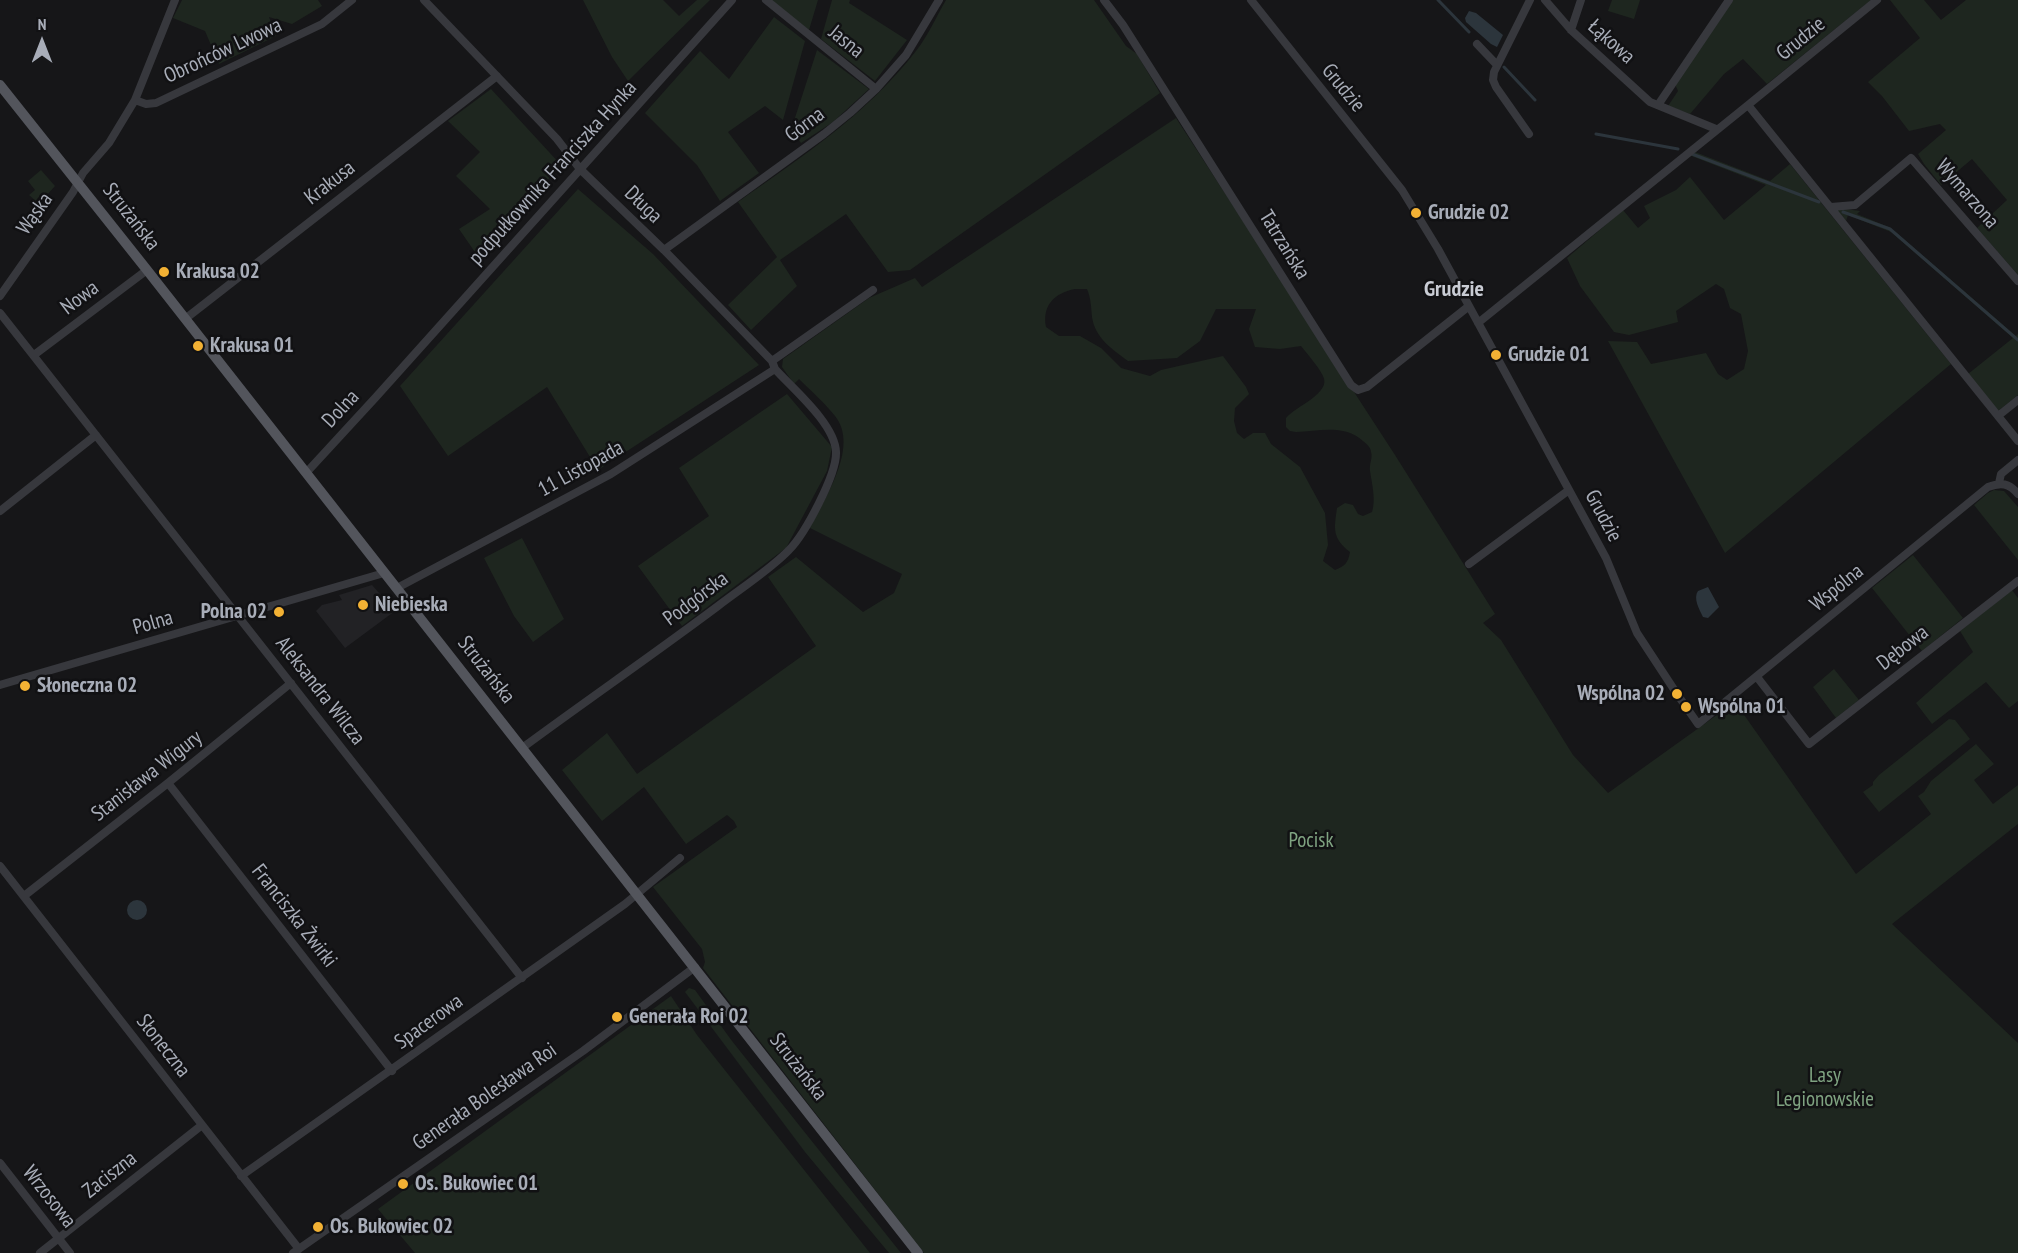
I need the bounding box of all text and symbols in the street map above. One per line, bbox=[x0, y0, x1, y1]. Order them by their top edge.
north arrow bbox=[12, 12, 72, 72]
street label: Grudzie bbox=[1772, 12, 1830, 66]
street label: Obrońców Lwowa bbox=[160, 13, 286, 89]
text: N bbox=[38, 14, 46, 34]
street label: Łąkowa bbox=[1582, 14, 1640, 70]
street label: Jasna bbox=[823, 20, 869, 64]
street label: Grudzie bbox=[1316, 59, 1370, 117]
street label: podpułkownika Franciszka Hynka bbox=[464, 76, 642, 270]
street label: Górna bbox=[780, 102, 830, 148]
street label: Wymarzona bbox=[1930, 154, 2004, 234]
street label: Krakusa bbox=[300, 156, 360, 210]
street label: Strużańska bbox=[97, 178, 165, 256]
street label: Długa bbox=[619, 181, 667, 229]
street label: Wąska bbox=[12, 188, 58, 240]
place label: Grudzie 02 bbox=[1428, 200, 1510, 226]
street label: Tatrzańska bbox=[1253, 206, 1315, 284]
marker: Grudzie 02 bbox=[1409, 206, 1423, 220]
place label: Krakusa 02 bbox=[176, 259, 260, 285]
marker: Krakusa 02 bbox=[157, 265, 171, 279]
street label: Nowa bbox=[56, 276, 104, 320]
district label: Grudzie bbox=[1424, 277, 1484, 303]
place label: Krakusa 01 bbox=[210, 333, 294, 359]
marker: Krakusa 01 bbox=[191, 339, 205, 353]
place label: Grudzie 01 bbox=[1508, 342, 1590, 368]
marker: Grudzie 01 bbox=[1489, 348, 1503, 362]
street label: Dolna bbox=[317, 385, 365, 433]
street label: 11 Listopada bbox=[534, 435, 628, 503]
street label: Grudzie bbox=[1579, 486, 1627, 546]
street label: Wspólna bbox=[1805, 559, 1869, 617]
street label: Podgórska bbox=[659, 566, 733, 632]
place label: Niebieska bbox=[375, 592, 448, 618]
marker: Niebieska bbox=[356, 598, 370, 612]
place label: Polna 02 bbox=[201, 599, 267, 625]
street label: Polna bbox=[130, 605, 176, 641]
marker: Polna 02 bbox=[272, 605, 286, 619]
street label: Dębowa bbox=[1872, 620, 1934, 676]
street label: Strużańska bbox=[452, 631, 520, 709]
street label: Aleksandra Wilcza bbox=[270, 632, 370, 750]
place label: Słoneczna 02 bbox=[37, 673, 137, 699]
marker: Słoneczna 02 bbox=[18, 679, 32, 693]
place label: Wspólna 02 bbox=[1577, 681, 1665, 707]
marker: Wspólna 02 bbox=[1670, 687, 1684, 701]
place label: Wspólna 01 bbox=[1698, 694, 1786, 720]
marker: Wspólna 01 bbox=[1679, 700, 1693, 714]
street label: Stanisława Wigury bbox=[87, 725, 207, 827]
park label: Pocisk bbox=[1288, 828, 1334, 854]
street label: Franciszka Żwirki bbox=[246, 859, 342, 973]
street label: Spacerowa bbox=[390, 989, 468, 1055]
place label: Generała Roi 02 bbox=[629, 1004, 749, 1030]
street label: Słoneczna bbox=[131, 1009, 195, 1083]
marker: Generała Roi 02 bbox=[610, 1010, 624, 1024]
street label: Strużańska bbox=[764, 1028, 832, 1106]
street label: Generała Bolesława Roi bbox=[408, 1038, 562, 1156]
park label: Lasy Legionowskie bbox=[1776, 1063, 1874, 1113]
street label: Zaciszna bbox=[78, 1146, 142, 1204]
street label: Wrzosowa bbox=[17, 1161, 81, 1233]
place label: Os. Bukowiec 01 bbox=[415, 1171, 538, 1197]
marker: Os. Bukowiec 01 bbox=[396, 1177, 410, 1191]
place label: Os. Bukowiec 02 bbox=[330, 1214, 453, 1240]
marker: Os. Bukowiec 02 bbox=[311, 1220, 325, 1234]

